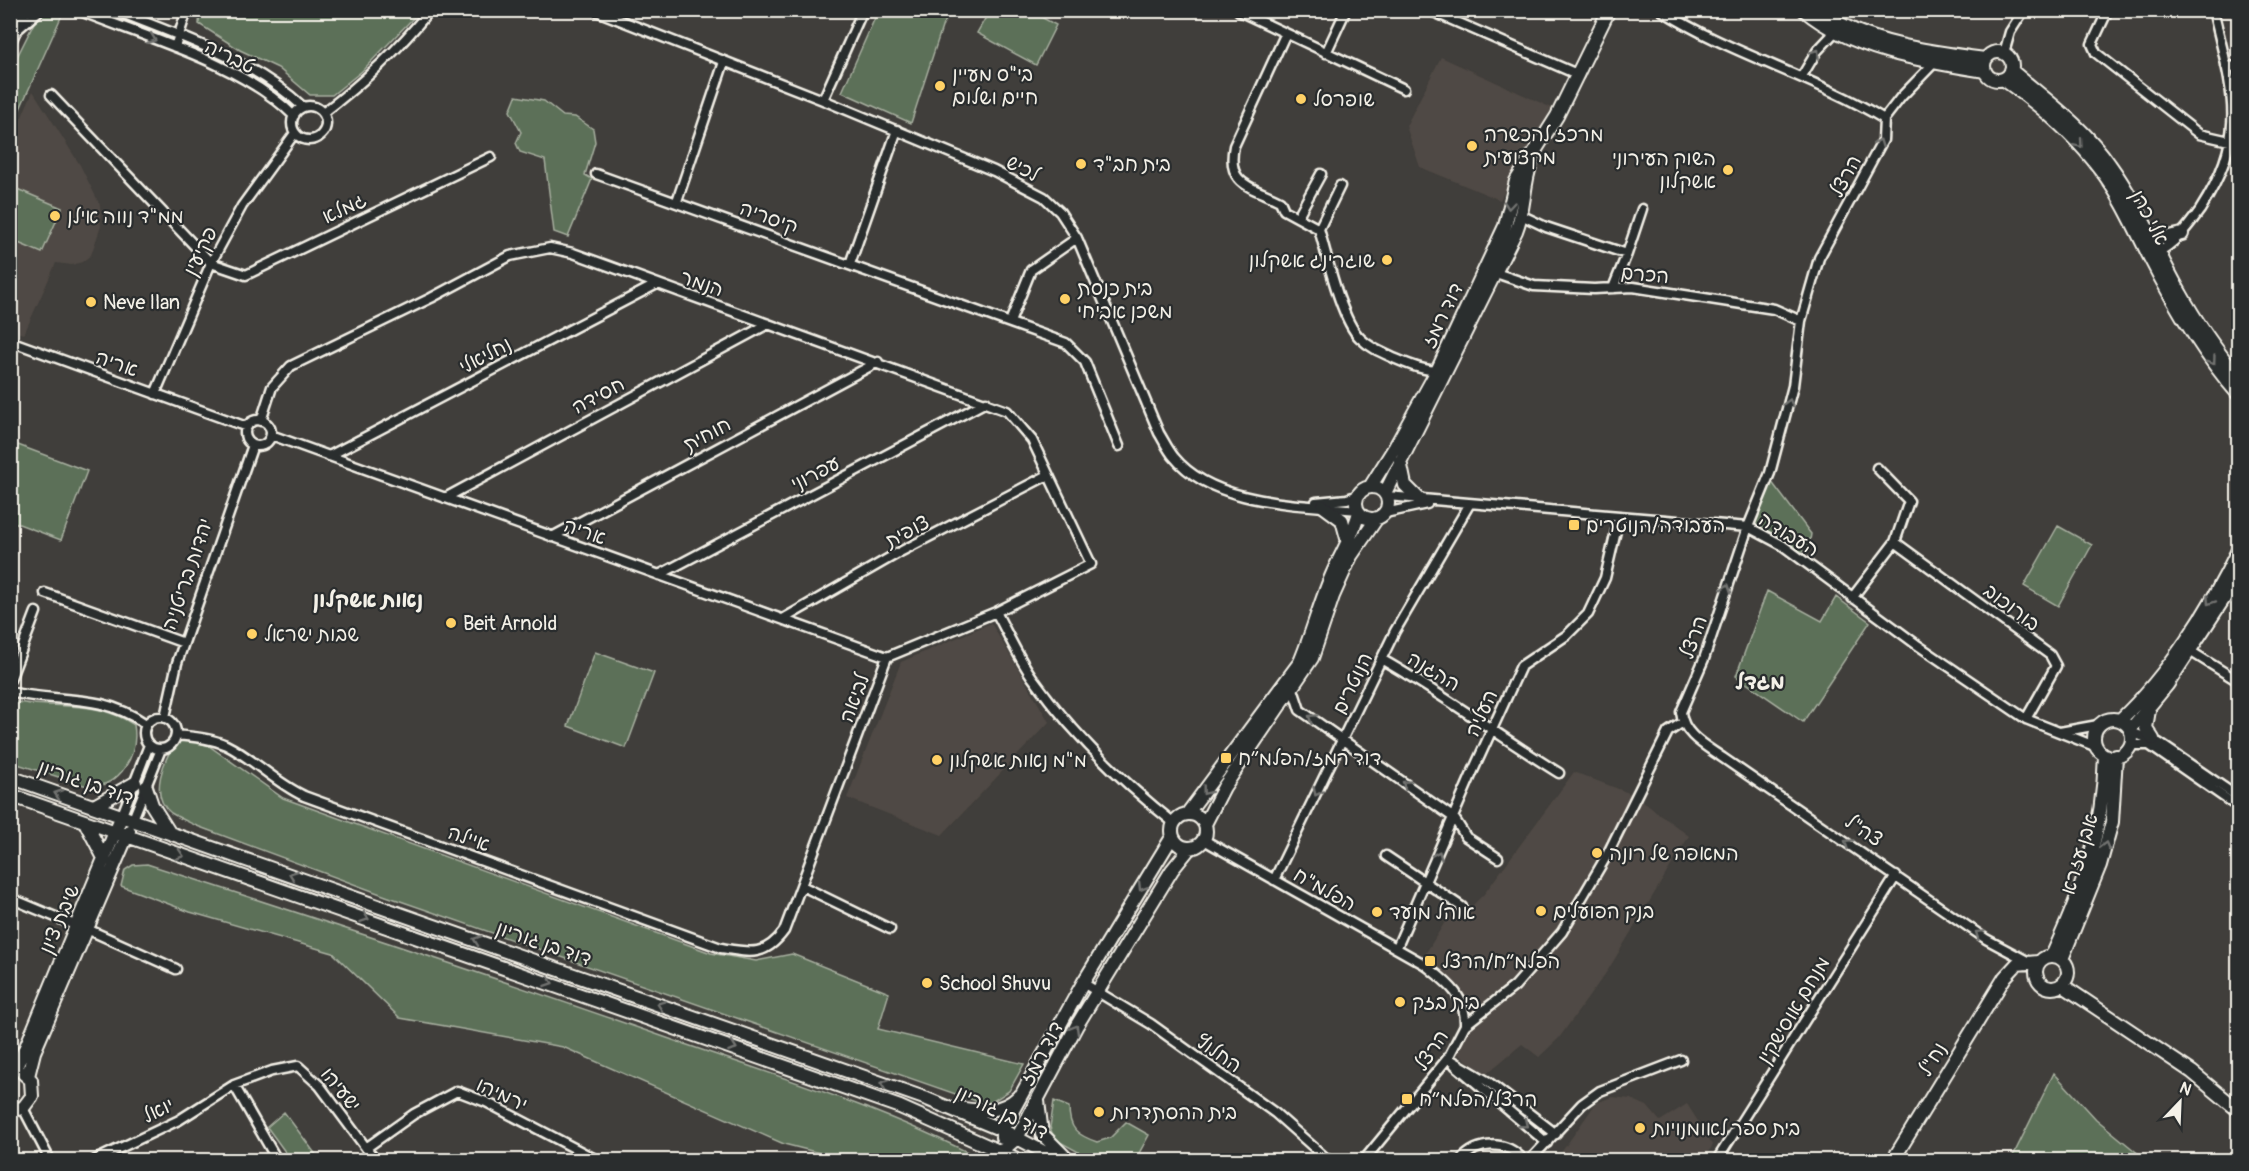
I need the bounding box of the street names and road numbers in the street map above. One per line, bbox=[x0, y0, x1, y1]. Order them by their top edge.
street label: טבריה bbox=[200, 33, 259, 79]
street label: לכיש bbox=[1002, 150, 1045, 188]
street label: הרצל bbox=[1824, 151, 1867, 202]
street label: אלי כהן bbox=[2125, 185, 2175, 249]
street label: גמלא bbox=[318, 187, 370, 230]
street label: קיסריה bbox=[736, 195, 801, 240]
street label: פקיעין bbox=[178, 222, 223, 280]
street label: הכרם bbox=[1620, 260, 1670, 289]
street label: הנמר bbox=[677, 265, 727, 302]
street label: דוד רמז bbox=[1416, 279, 1469, 352]
street label: נחליאלי bbox=[455, 331, 516, 380]
street label: אריה bbox=[92, 344, 141, 383]
street label: חסידה bbox=[568, 371, 629, 420]
street label: חוחית bbox=[679, 412, 735, 457]
street label: עפרוני bbox=[787, 450, 844, 497]
street label: העבודה bbox=[1754, 507, 1824, 562]
street label: צופית bbox=[880, 509, 934, 554]
street label: אריה bbox=[560, 512, 609, 551]
street label: יהדות בריטניה bbox=[157, 515, 218, 633]
street label: בורוכוב bbox=[1979, 578, 2045, 637]
street label: הרצל bbox=[1674, 612, 1713, 662]
street label: ההגנה bbox=[1403, 646, 1465, 697]
street label: הנוטרים bbox=[1327, 648, 1378, 718]
street label: לביאה bbox=[834, 669, 876, 726]
street label: העליה bbox=[1460, 686, 1503, 741]
street label: דוד בן גוריון bbox=[35, 754, 137, 811]
street label: צה"ל bbox=[1840, 809, 1887, 852]
street label: אבן עזרא bbox=[2055, 811, 2104, 898]
street label: איילה bbox=[444, 820, 493, 857]
street label: הפלמ"ח bbox=[1289, 862, 1360, 917]
street label: שיבת ציון bbox=[34, 881, 85, 958]
street label: דוד בן גוריון bbox=[493, 915, 595, 972]
street label: מנחם אוסישקין bbox=[1752, 952, 1835, 1069]
street label: דוד רמז bbox=[1014, 1017, 1069, 1090]
street label: הרצל bbox=[1409, 1025, 1454, 1076]
street label: החלוץ bbox=[1191, 1029, 1247, 1078]
street label: נח"ל bbox=[1913, 1038, 1952, 1081]
street label: ישעיהו bbox=[315, 1062, 366, 1117]
street label: ירמיהו bbox=[472, 1072, 531, 1117]
street label: דוד בן גוריון bbox=[951, 1080, 1052, 1145]
street label: יואל bbox=[138, 1092, 178, 1129]

